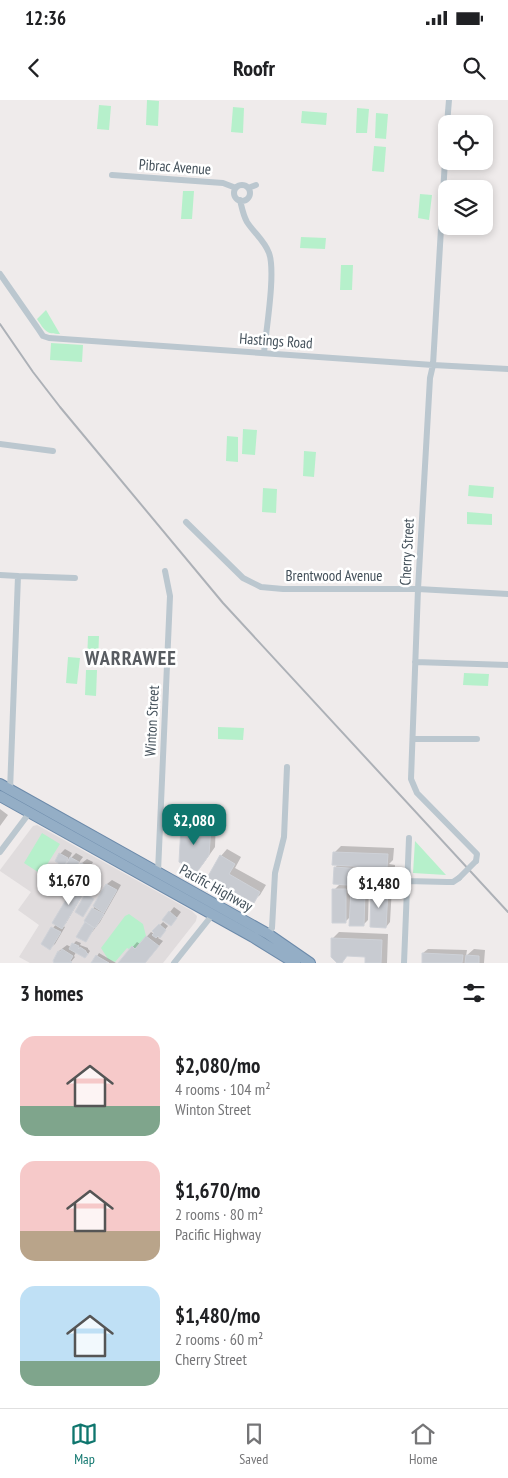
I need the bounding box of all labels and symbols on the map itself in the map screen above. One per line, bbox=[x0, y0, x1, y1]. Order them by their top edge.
street label: Pibrac Avenue bbox=[138, 154, 212, 179]
street label: Hastings Road bbox=[239, 328, 313, 353]
street label: Cherry Street bbox=[395, 518, 418, 586]
street label: Brentwood Avenue bbox=[286, 566, 382, 585]
district label: WARRAWEE bbox=[84, 645, 177, 671]
street label: Winton Street bbox=[140, 685, 163, 757]
pin: $2,080 bbox=[153, 804, 235, 846]
street label: Pacific Highway bbox=[176, 860, 256, 916]
pin: $1,670 bbox=[28, 864, 110, 906]
pin: $1,480 bbox=[338, 866, 420, 909]

